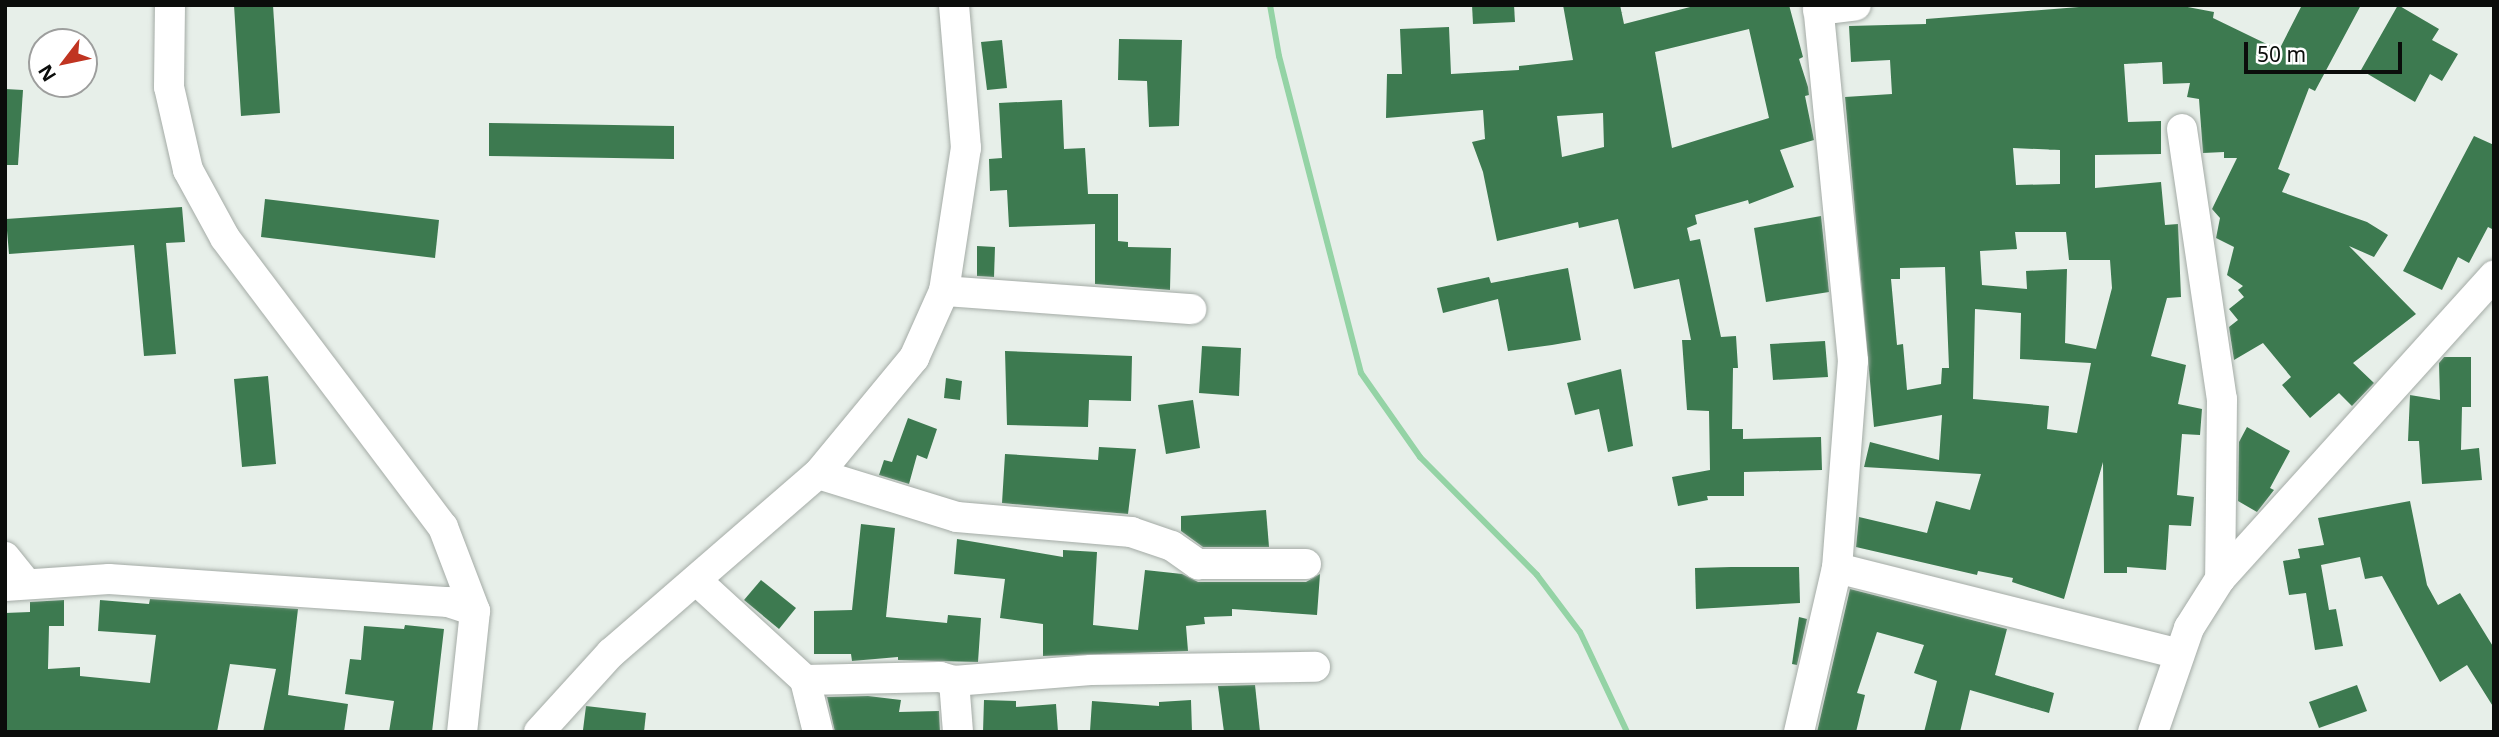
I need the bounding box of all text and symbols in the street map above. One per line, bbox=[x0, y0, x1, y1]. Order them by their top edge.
north arrow bbox=[28, 28, 98, 98]
scale bar bbox=[2247, 28, 2404, 72]
text: 50 m bbox=[2257, 40, 2306, 68]
text: N bbox=[32, 60, 62, 87]

